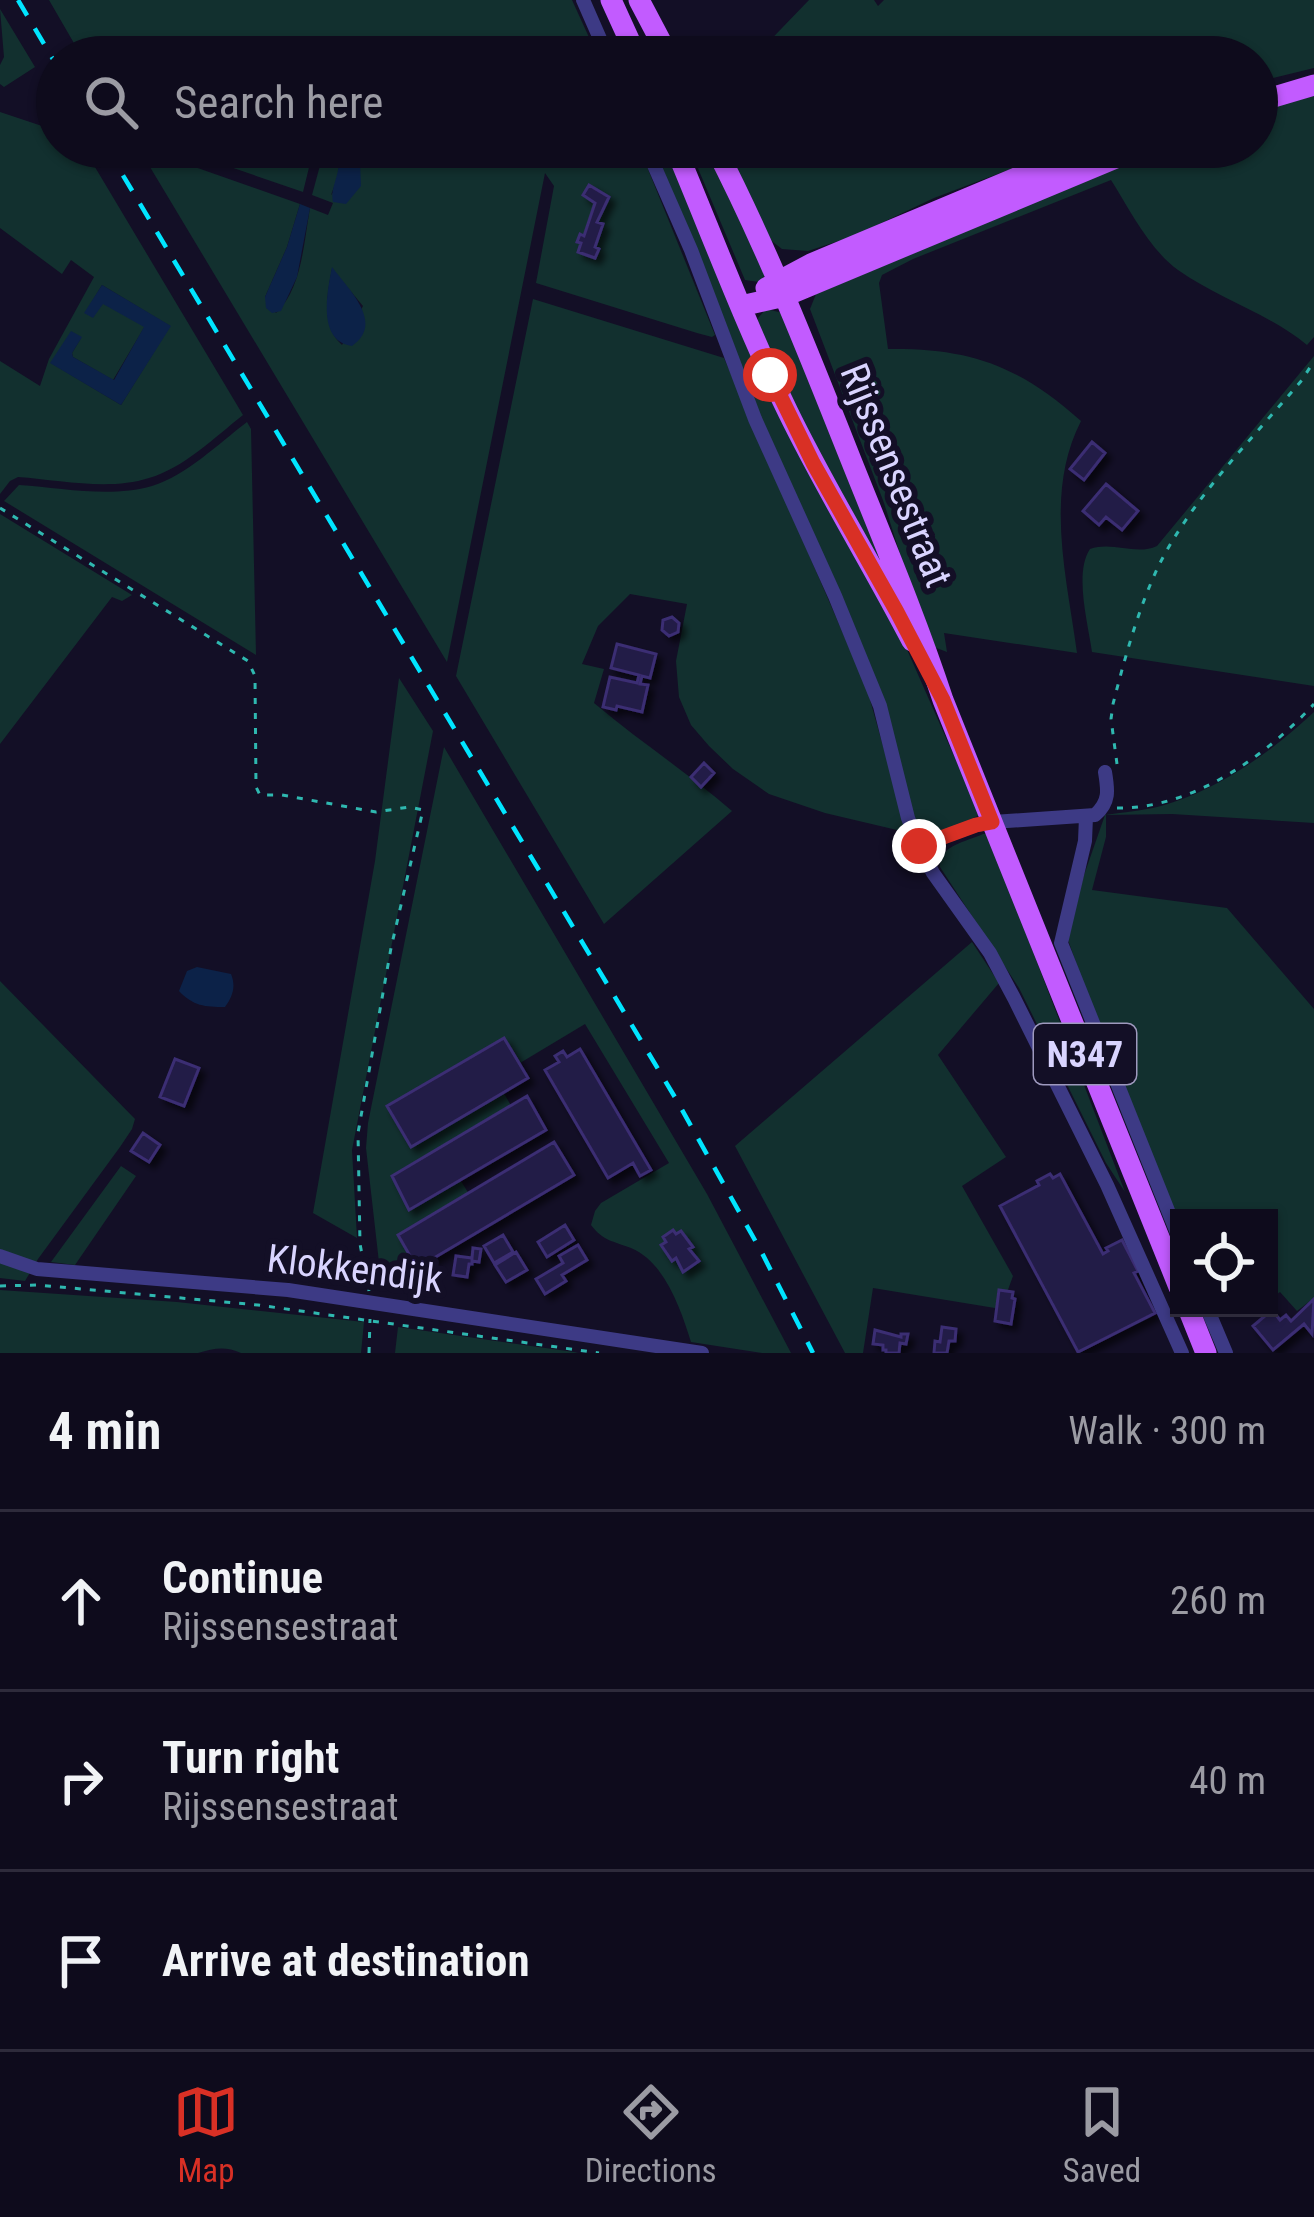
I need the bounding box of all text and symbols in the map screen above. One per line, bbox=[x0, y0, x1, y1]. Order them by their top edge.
search box bbox=[36, 36, 1278, 168]
icon: search bbox=[78, 69, 144, 135]
text: Search here bbox=[174, 76, 383, 129]
route start bbox=[743, 348, 797, 402]
street label: Rijssensestraat bbox=[830, 357, 962, 594]
route end bbox=[892, 819, 946, 873]
road number: N347 bbox=[1034, 1024, 1136, 1084]
map controls bbox=[1170, 1209, 1278, 1317]
button: locate bbox=[1170, 1209, 1278, 1317]
street label: Klokkendijk bbox=[265, 1235, 446, 1303]
text: 4 min bbox=[48, 1402, 161, 1461]
text: Walk · 300 m bbox=[1068, 1408, 1266, 1454]
text: Continue bbox=[162, 1551, 323, 1604]
icon: ahead bbox=[48, 1568, 114, 1634]
text: 260 m bbox=[1170, 1578, 1266, 1624]
text: Rijssensestraat bbox=[162, 1604, 399, 1650]
text: Turn right bbox=[162, 1731, 339, 1784]
icon: right bbox=[48, 1748, 114, 1814]
text: 40 m bbox=[1189, 1758, 1266, 1804]
text: Rijssensestraat bbox=[162, 1784, 399, 1830]
icon: arrive bbox=[48, 1928, 114, 1994]
text: Arrive at destination bbox=[162, 1934, 530, 1987]
tab: Map bbox=[173, 2079, 239, 2190]
tab: Directions bbox=[585, 2079, 717, 2190]
tab: Saved bbox=[1063, 2079, 1141, 2190]

